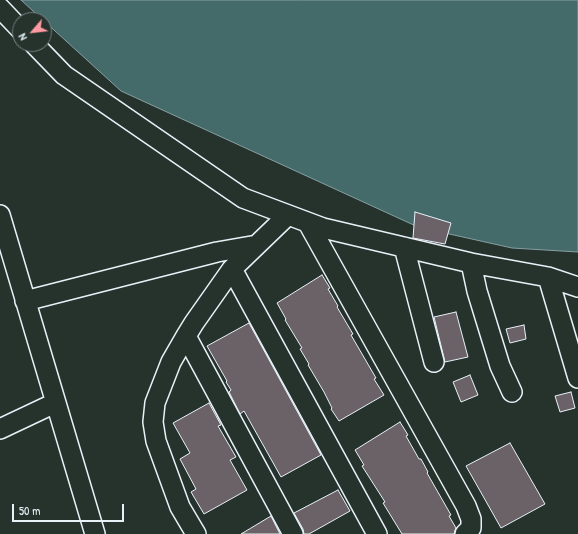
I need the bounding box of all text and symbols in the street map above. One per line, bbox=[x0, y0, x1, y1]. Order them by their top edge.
north arrow bbox=[12, 12, 52, 52]
text: N bbox=[15, 31, 30, 43]
scale bar bbox=[14, 496, 126, 522]
text: 50 m bbox=[19, 502, 40, 519]

